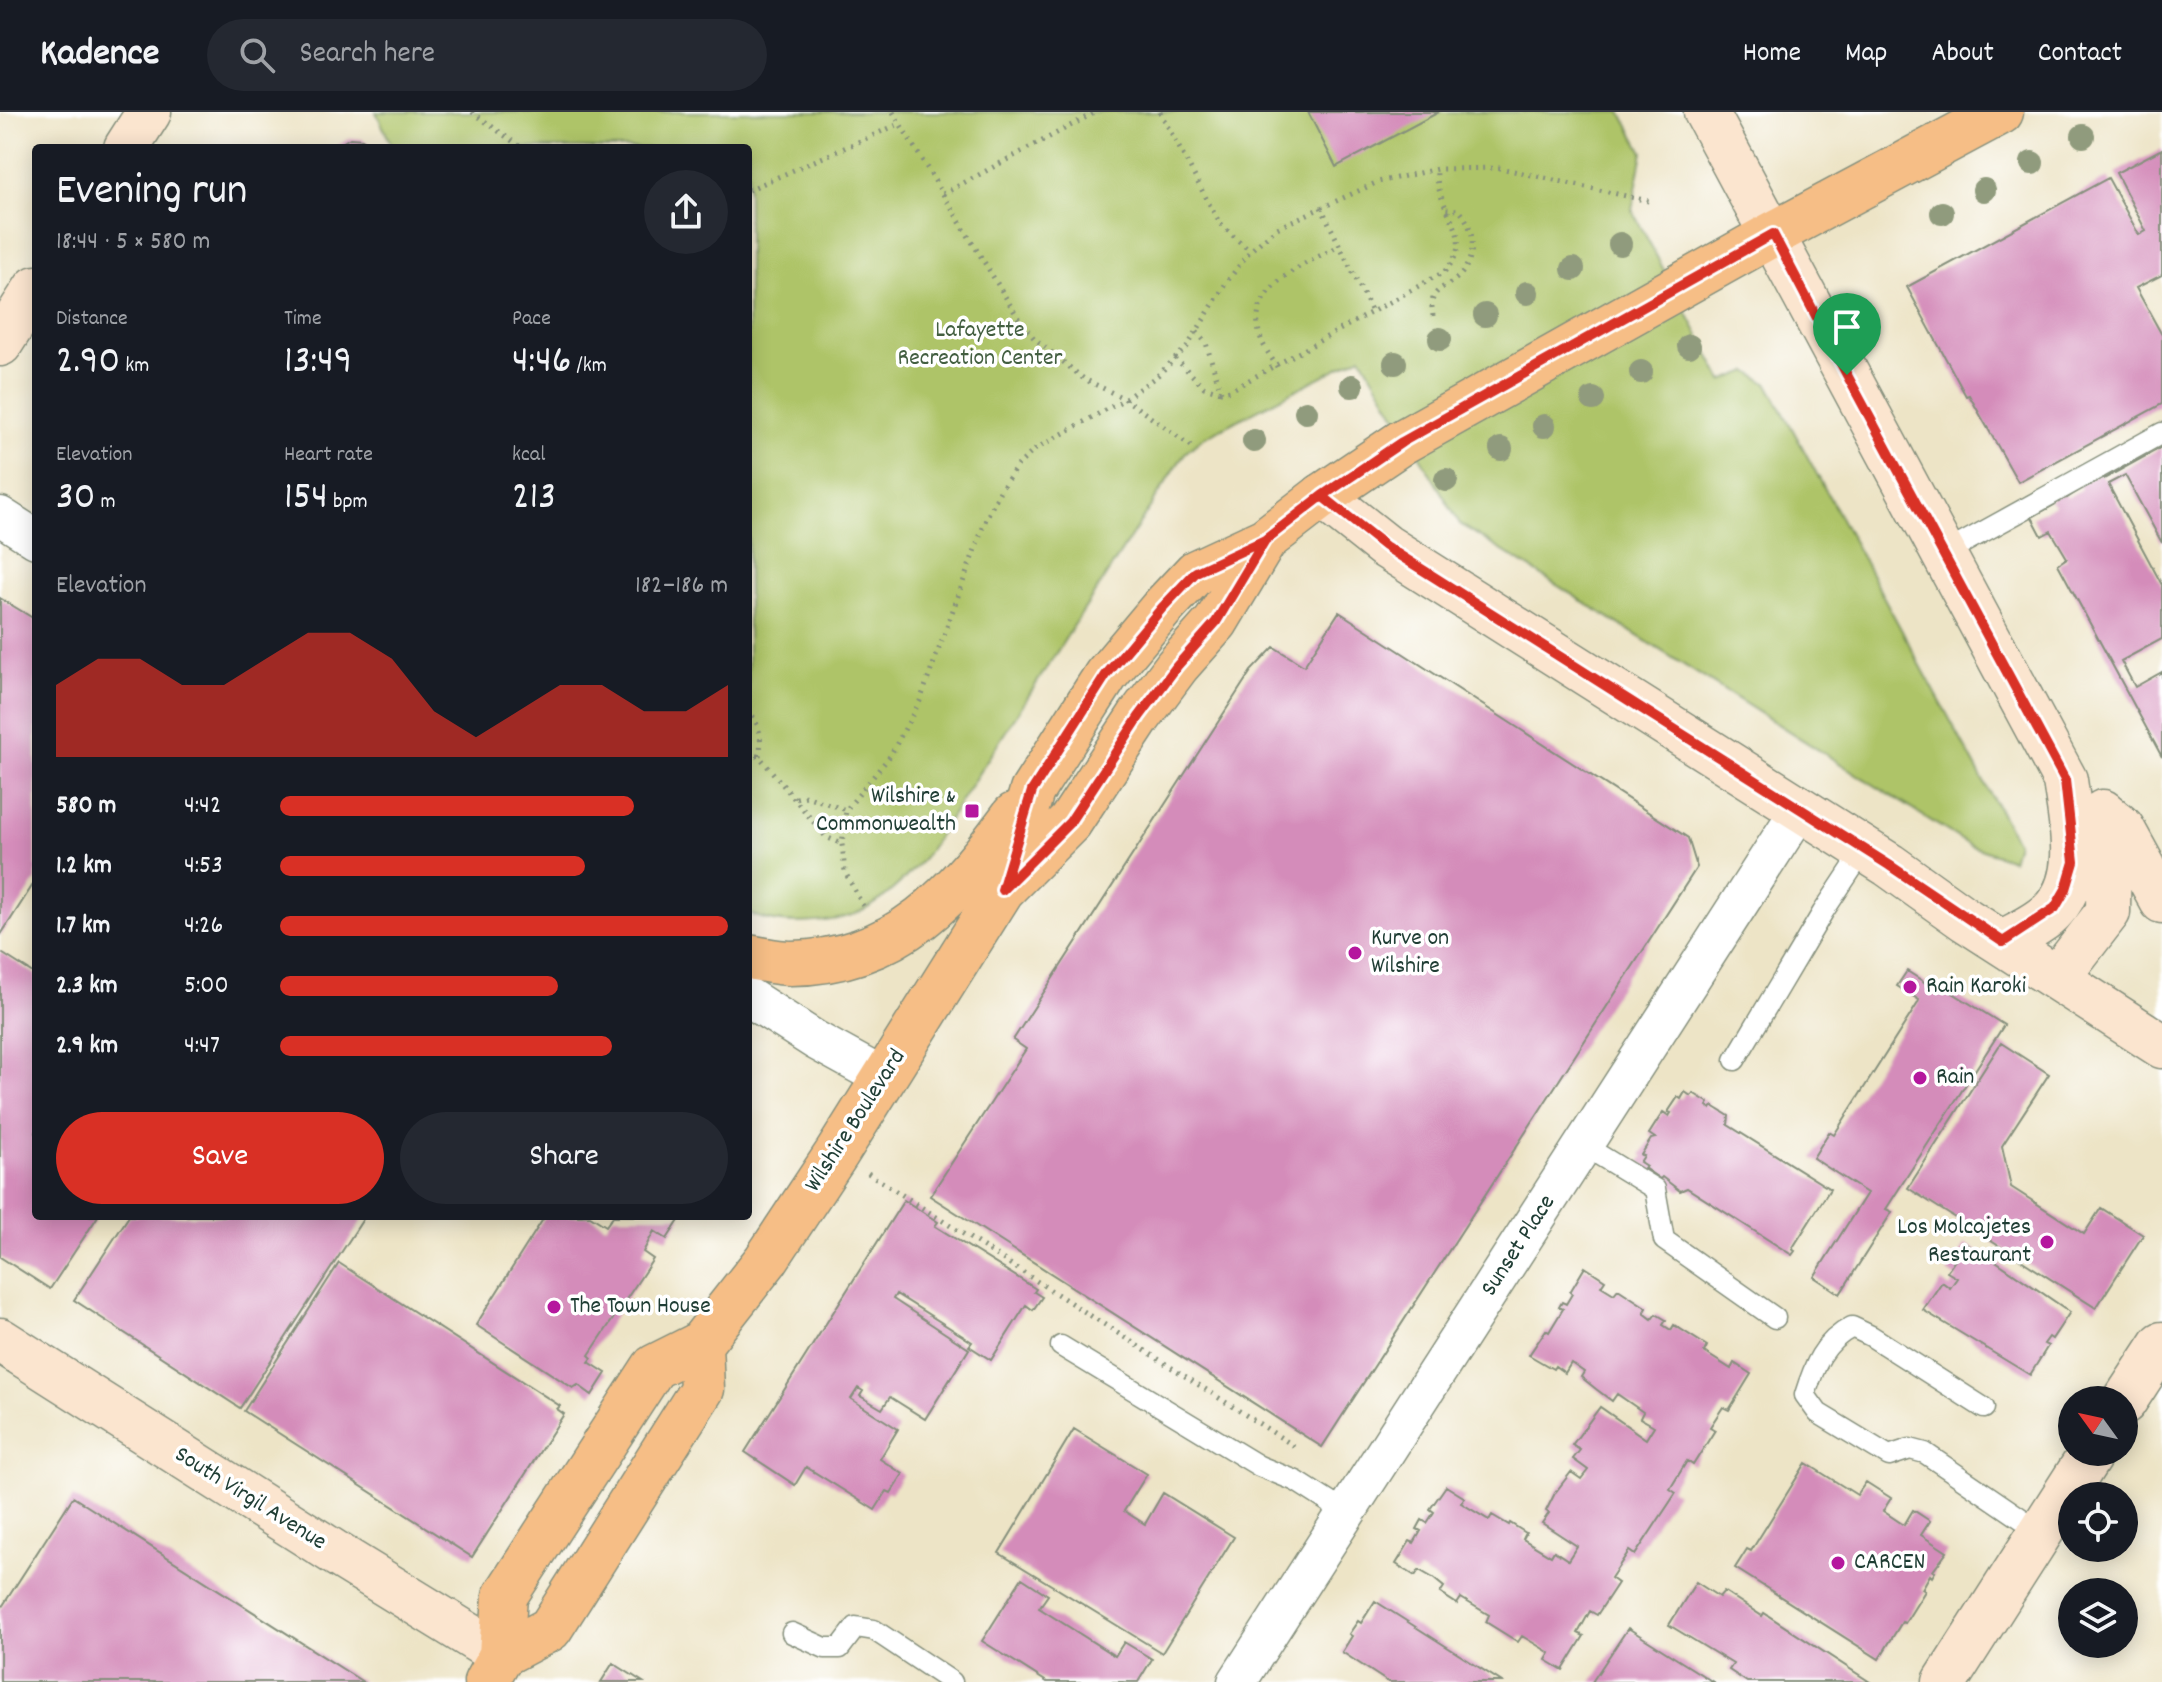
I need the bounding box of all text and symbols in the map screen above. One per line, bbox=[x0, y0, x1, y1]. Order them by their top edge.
search box bbox=[207, 19, 767, 91]
text: Kadence bbox=[40, 28, 159, 83]
icon: search bbox=[235, 33, 279, 77]
text: Search here bbox=[299, 34, 435, 77]
text: Home bbox=[1743, 35, 1801, 75]
text: Map bbox=[1845, 35, 1887, 75]
text: About bbox=[1931, 35, 1994, 75]
text: Contact bbox=[2038, 35, 2122, 75]
text: Evening run bbox=[56, 162, 247, 225]
button: share bbox=[644, 170, 728, 254]
text: 18:44 · 5 × 580 m bbox=[56, 224, 210, 261]
pin bbox=[1813, 293, 1881, 375]
text: Distance bbox=[56, 304, 128, 335]
text: Time bbox=[284, 304, 322, 335]
text: Pace bbox=[512, 304, 551, 335]
icon: arrive bbox=[1825, 305, 1869, 349]
park label: Lafayette Recreation Center bbox=[898, 314, 1063, 376]
text: 2.90 bbox=[56, 335, 120, 392]
text: 13:49 bbox=[284, 335, 352, 392]
text: 4:46 bbox=[512, 335, 571, 392]
text: km bbox=[120, 351, 149, 382]
text: /km bbox=[571, 351, 607, 382]
text: Elevation bbox=[56, 440, 133, 471]
text: Heart rate bbox=[284, 440, 373, 471]
text: kcal bbox=[512, 440, 545, 471]
text: 30 bbox=[56, 471, 96, 528]
text: 154 bbox=[284, 471, 328, 528]
text: 213 bbox=[512, 471, 556, 528]
text: m bbox=[96, 487, 116, 518]
text: bpm bbox=[328, 487, 368, 518]
text: Elevation bbox=[56, 568, 146, 605]
text: 182–186 m bbox=[635, 568, 728, 605]
place label: Wilshire & Commonwealth bbox=[816, 780, 956, 842]
text: 580 m bbox=[56, 788, 116, 825]
text: 4:42 bbox=[184, 788, 221, 825]
marker: Wilshire & Commonwealth bbox=[963, 802, 981, 820]
text: 1.2 km bbox=[56, 848, 112, 885]
text: 4:53 bbox=[184, 848, 223, 885]
text: 1.7 km bbox=[56, 908, 110, 945]
text: 4:26 bbox=[184, 908, 223, 945]
place label: Kurve on Wilshire bbox=[1371, 922, 1449, 984]
marker: Kurve on Wilshire bbox=[1346, 944, 1364, 962]
text: 2.3 km bbox=[56, 968, 118, 1005]
text: 5:00 bbox=[184, 968, 229, 1005]
place label: Rain Karoki bbox=[1926, 970, 2026, 1004]
marker: Rain Karoki bbox=[1901, 978, 1919, 996]
text: 2.9 km bbox=[56, 1028, 118, 1065]
text: 4:47 bbox=[184, 1028, 220, 1065]
street label: Wilshire Boulevard bbox=[797, 1043, 915, 1199]
place label: Rain bbox=[1936, 1061, 1974, 1095]
marker: Rain bbox=[1911, 1069, 1929, 1087]
button: Save bbox=[56, 1112, 384, 1204]
button: Share bbox=[400, 1112, 728, 1204]
street label: Sunset Place bbox=[1473, 1188, 1565, 1304]
place label: Los Molcajetes Restaurant bbox=[1897, 1211, 2031, 1273]
marker: Los Molcajetes Restaurant bbox=[2038, 1233, 2056, 1251]
place label: The Town House bbox=[570, 1290, 711, 1324]
marker: The Town House bbox=[545, 1298, 563, 1316]
north arrow bbox=[2058, 1386, 2138, 1466]
map controls bbox=[2058, 1386, 2138, 1658]
street label: South Virgil Avenue bbox=[167, 1439, 333, 1559]
button: locate bbox=[2058, 1482, 2138, 1562]
place label: CARCEN bbox=[1854, 1546, 1925, 1580]
marker: CARCEN bbox=[1829, 1554, 1847, 1572]
button: layers bbox=[2058, 1578, 2138, 1658]

